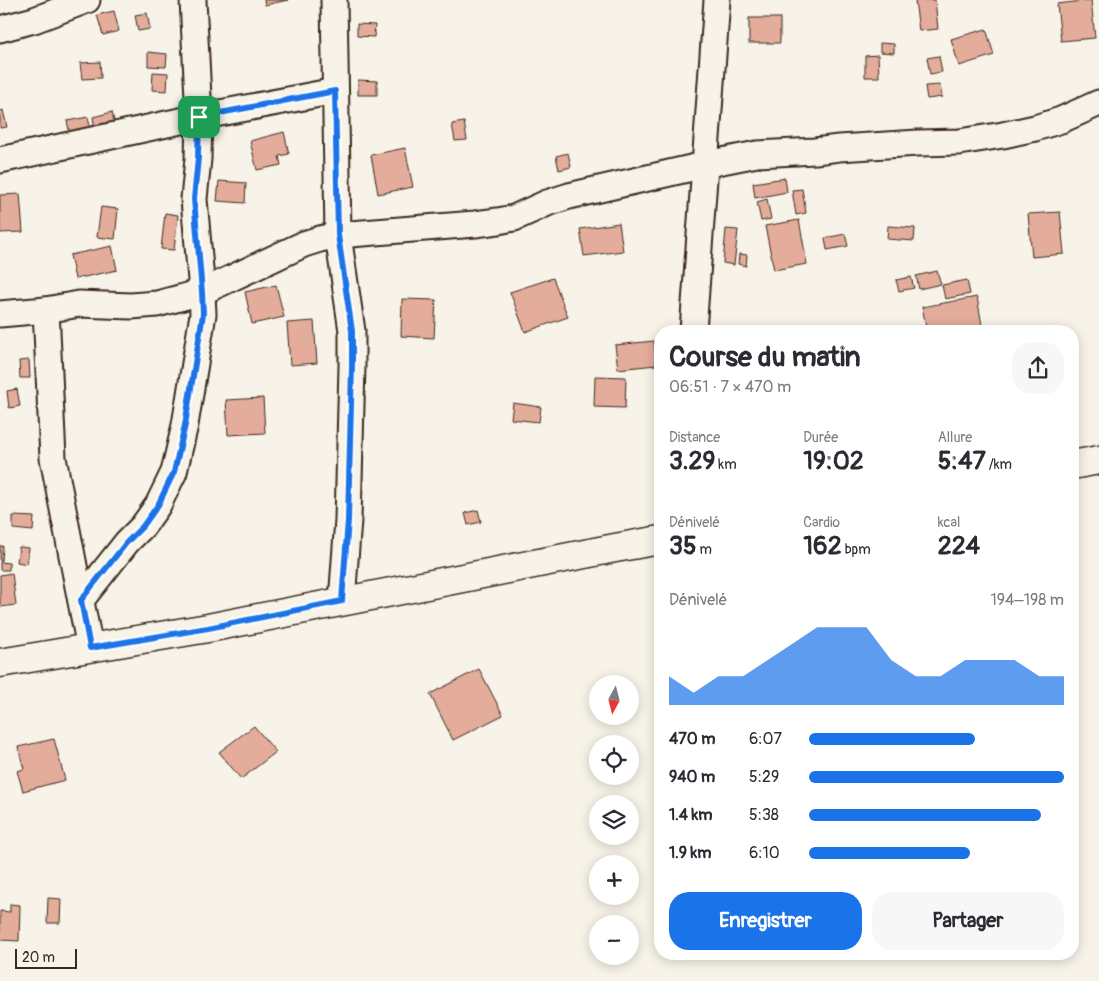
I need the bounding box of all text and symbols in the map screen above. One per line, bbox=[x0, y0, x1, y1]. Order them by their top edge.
pin bbox=[178, 96, 220, 138]
icon: arrive bbox=[185, 103, 213, 131]
text: Course du matin bbox=[669, 340, 861, 375]
button: share bbox=[1012, 342, 1064, 394]
text: 06:51 · 7 × 470 m bbox=[669, 377, 791, 397]
text: Distance bbox=[669, 429, 720, 446]
text: Durée bbox=[803, 429, 838, 446]
text: Allure bbox=[938, 429, 972, 446]
text: 3.29 bbox=[669, 446, 715, 477]
text: 19:02 bbox=[803, 446, 864, 477]
text: 5:47 bbox=[938, 446, 986, 477]
text: km bbox=[715, 456, 737, 473]
text: /km bbox=[986, 456, 1012, 473]
text: Dénivelé bbox=[669, 514, 720, 531]
text: Cardio bbox=[803, 514, 840, 531]
text: kcal bbox=[938, 514, 960, 531]
text: 35 bbox=[669, 531, 697, 562]
text: 162 bbox=[803, 531, 842, 562]
text: 224 bbox=[938, 531, 980, 562]
text: m bbox=[697, 541, 712, 558]
text: bpm bbox=[842, 541, 871, 558]
text: Dénivelé bbox=[669, 590, 727, 610]
text: 194–198 m bbox=[991, 590, 1064, 610]
north arrow bbox=[589, 675, 639, 725]
map controls bbox=[589, 675, 639, 965]
text: 470 m bbox=[669, 729, 715, 749]
text: 6:07 bbox=[749, 729, 782, 749]
button: locate bbox=[589, 735, 639, 785]
text: 940 m bbox=[669, 767, 715, 787]
text: 5:29 bbox=[749, 767, 779, 787]
button: layers bbox=[589, 795, 639, 845]
text: 1.4 km bbox=[669, 805, 712, 825]
text: 5:38 bbox=[749, 805, 779, 825]
text: 1.9 km bbox=[669, 843, 711, 863]
text: 6:10 bbox=[749, 843, 780, 863]
button: + bbox=[589, 855, 639, 905]
button: Enregistrer bbox=[669, 892, 862, 950]
button: Partager bbox=[872, 892, 1064, 950]
button: − bbox=[589, 915, 639, 965]
scale bar bbox=[15, 946, 78, 969]
text: 20 m bbox=[22, 949, 55, 966]

